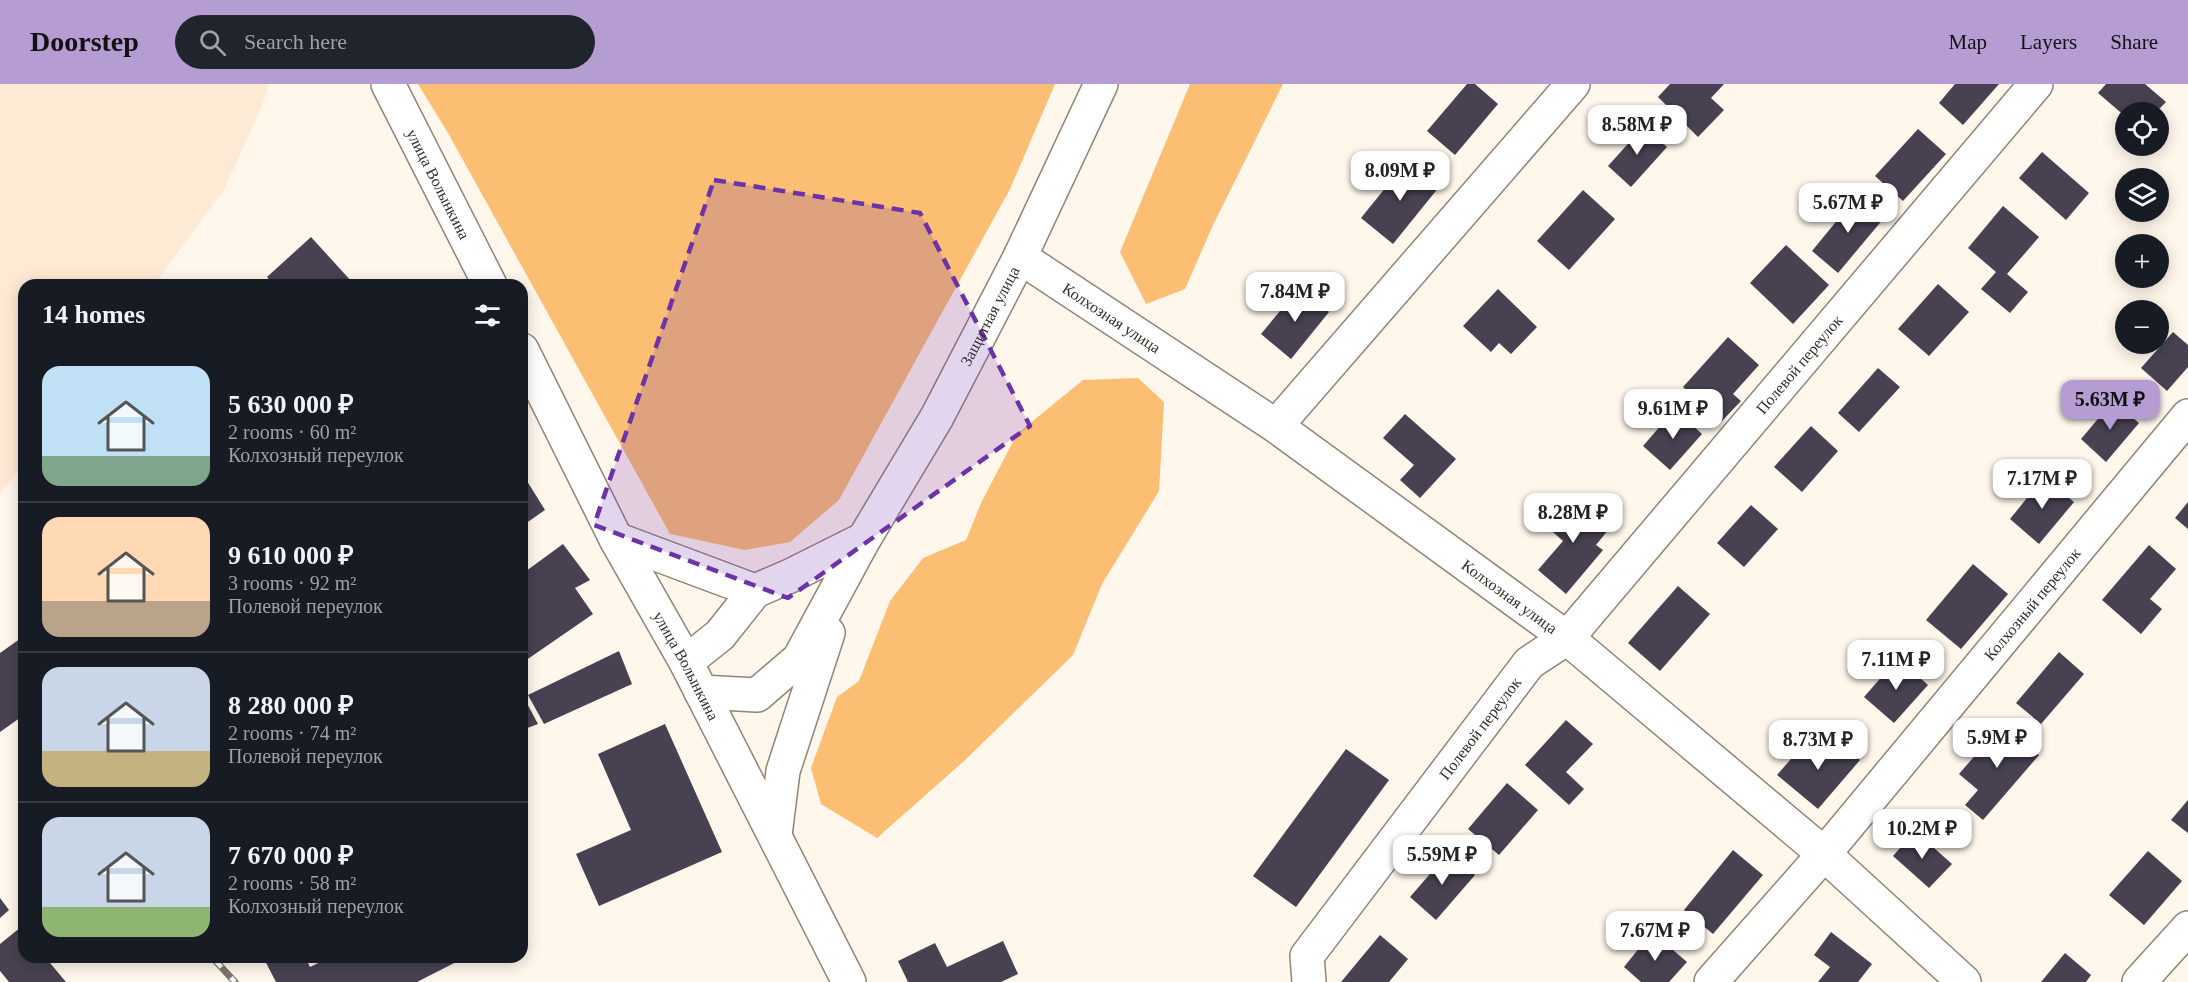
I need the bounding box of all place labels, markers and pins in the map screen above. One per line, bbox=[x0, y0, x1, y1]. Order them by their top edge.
pin: 8.58M ₽ bbox=[1582, 105, 1692, 156]
pin: 8.09M ₽ bbox=[1345, 151, 1455, 202]
pin: 5.67M ₽ bbox=[1793, 183, 1903, 234]
pin: 7.84M ₽ bbox=[1240, 272, 1350, 323]
pin: 5.63M ₽ bbox=[2055, 380, 2165, 431]
pin: 9.61M ₽ bbox=[1618, 389, 1728, 440]
pin: 7.17M ₽ bbox=[1987, 459, 2097, 510]
pin: 8.28M ₽ bbox=[1518, 493, 1628, 544]
pin: 7.11M ₽ bbox=[1841, 640, 1951, 691]
pin: 5.9M ₽ bbox=[1948, 718, 2046, 769]
pin: 8.73M ₽ bbox=[1763, 720, 1873, 771]
pin: 10.2M ₽ bbox=[1867, 809, 1977, 860]
pin: 5.59M ₽ bbox=[1387, 835, 1497, 886]
pin: 7.67M ₽ bbox=[1600, 911, 1710, 962]

